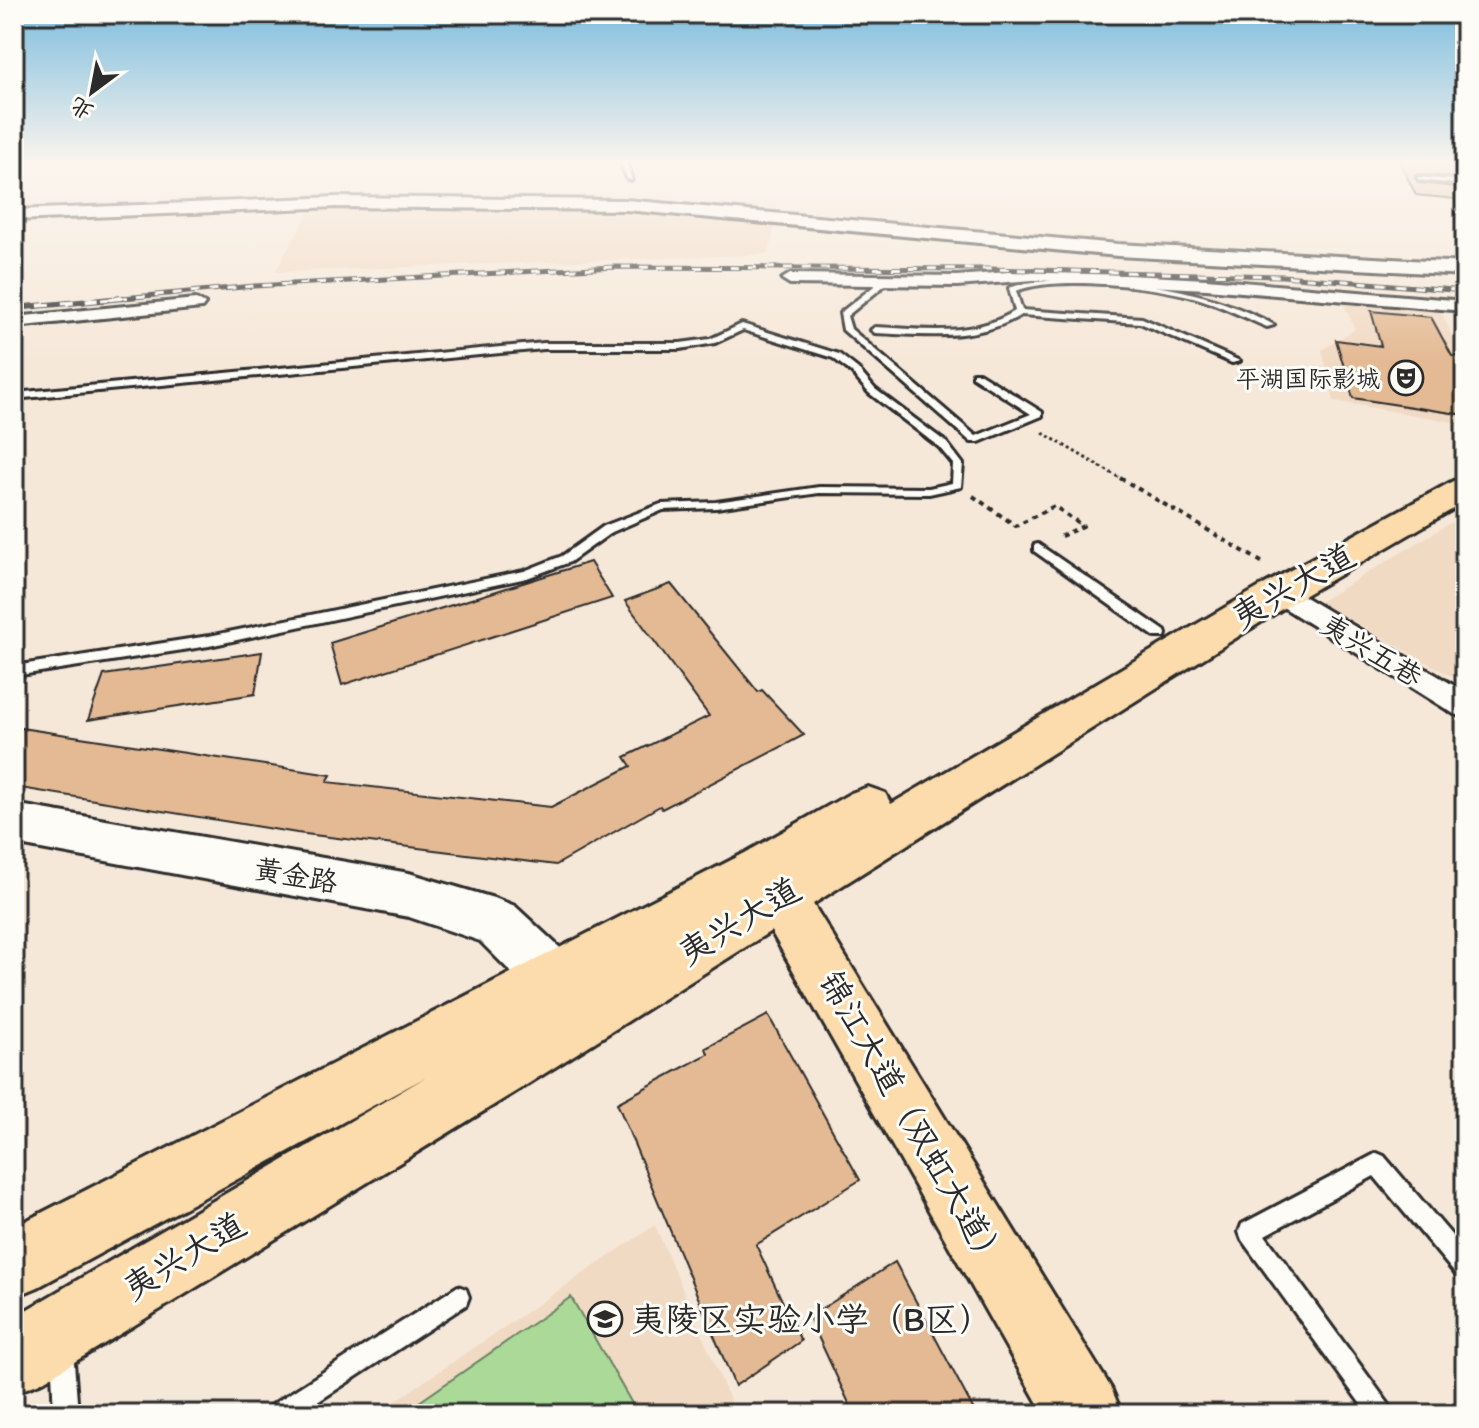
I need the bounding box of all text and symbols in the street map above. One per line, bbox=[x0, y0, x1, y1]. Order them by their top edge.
north arrow bbox=[52, 52, 132, 132]
text: 北 bbox=[65, 91, 98, 126]
theatre icon: 平湖国际影城 bbox=[1387, 359, 1425, 397]
place label: 平湖国际影城 bbox=[1236, 364, 1380, 393]
street label: 夷兴大道 bbox=[1224, 534, 1362, 638]
street label: 夷兴五巷 bbox=[1315, 607, 1430, 694]
street label: 黄金路 bbox=[252, 851, 340, 899]
street label: 夷兴大道 bbox=[670, 868, 808, 974]
street label: 锦江大道（双虹大道） bbox=[810, 964, 1016, 1278]
street label: 夷兴大道 bbox=[115, 1203, 253, 1309]
place label: 夷陵区实验小学（B区） bbox=[631, 1299, 993, 1340]
school or university icon: 夷陵区实验小学（B区） bbox=[586, 1300, 624, 1338]

